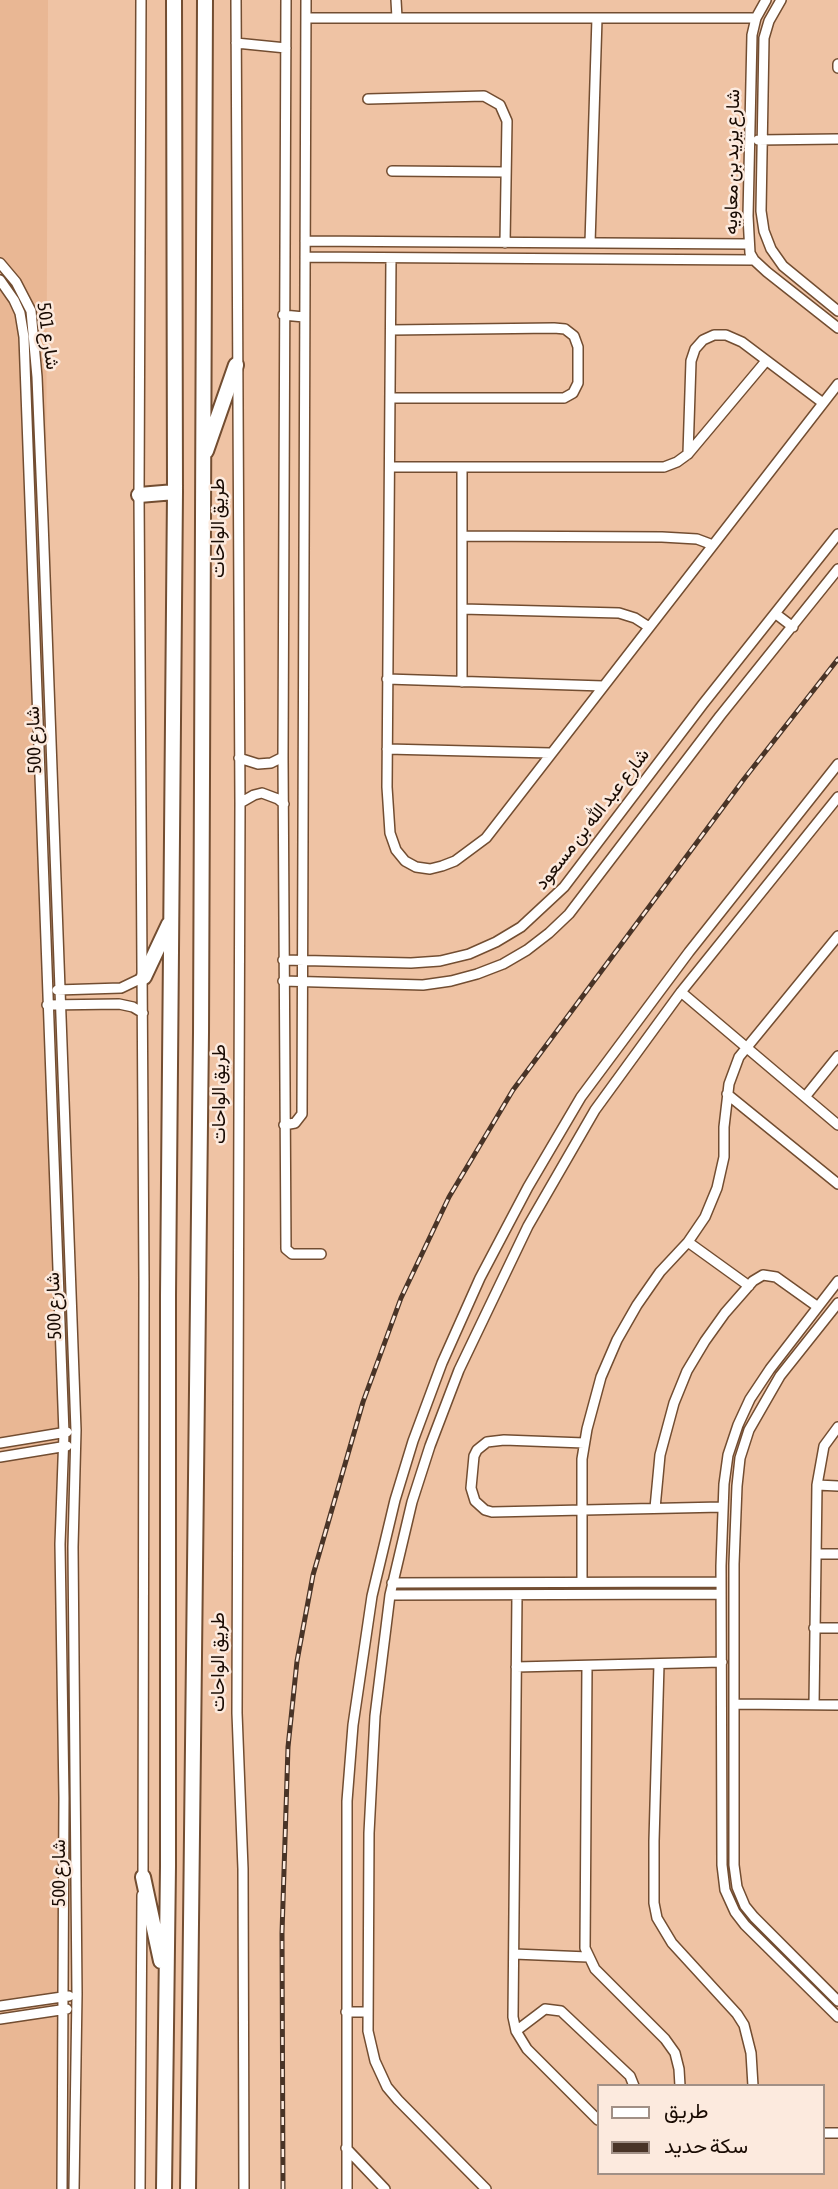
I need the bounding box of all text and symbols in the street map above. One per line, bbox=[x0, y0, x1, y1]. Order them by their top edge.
street label: شارع يزيد بن معاويه bbox=[719, 89, 745, 235]
street label: شارع 501 bbox=[32, 301, 64, 371]
street label: طريق الواحات bbox=[207, 478, 229, 578]
street label: شارع 500 bbox=[21, 706, 47, 774]
street label: شارع عبد الله بن مسعود bbox=[530, 744, 654, 894]
street label: طريق الواحات bbox=[208, 1044, 230, 1144]
street label: شارع 500 bbox=[41, 1272, 67, 1340]
street label: طريق الواحات bbox=[207, 1612, 229, 1712]
street label: شارع 500 bbox=[48, 1839, 70, 1907]
legend bbox=[596, 2084, 824, 2175]
text: طريق bbox=[664, 2098, 709, 2122]
text: سكة حديد bbox=[664, 2133, 748, 2157]

